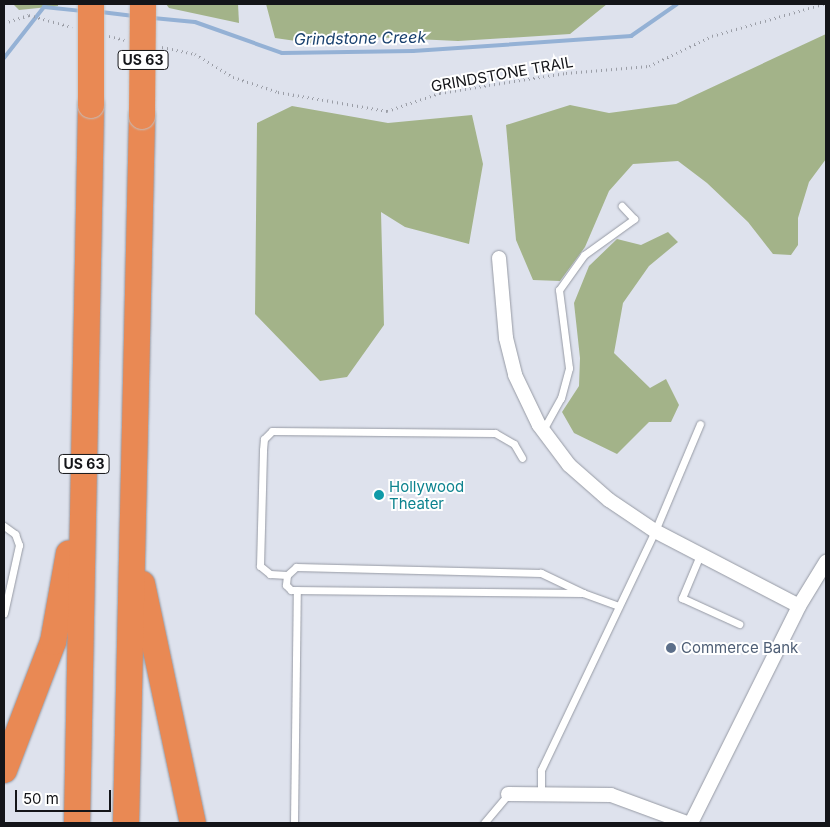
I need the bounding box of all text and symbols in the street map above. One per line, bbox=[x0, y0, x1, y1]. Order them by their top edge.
water label: Grindstone Creek bbox=[294, 27, 426, 49]
road number: US 63 bbox=[117, 48, 169, 72]
street label: GRINDSTONE TRAIL bbox=[430, 53, 574, 95]
road number: US 63 bbox=[58, 452, 110, 476]
place label: Hollywood Theater bbox=[389, 477, 464, 512]
marker: Hollywood Theater bbox=[373, 489, 385, 501]
place label: Commerce Bank bbox=[681, 639, 798, 657]
marker: Commerce Bank bbox=[665, 642, 677, 654]
scale bar bbox=[18, 780, 114, 812]
text: 50 m bbox=[23, 789, 59, 808]

